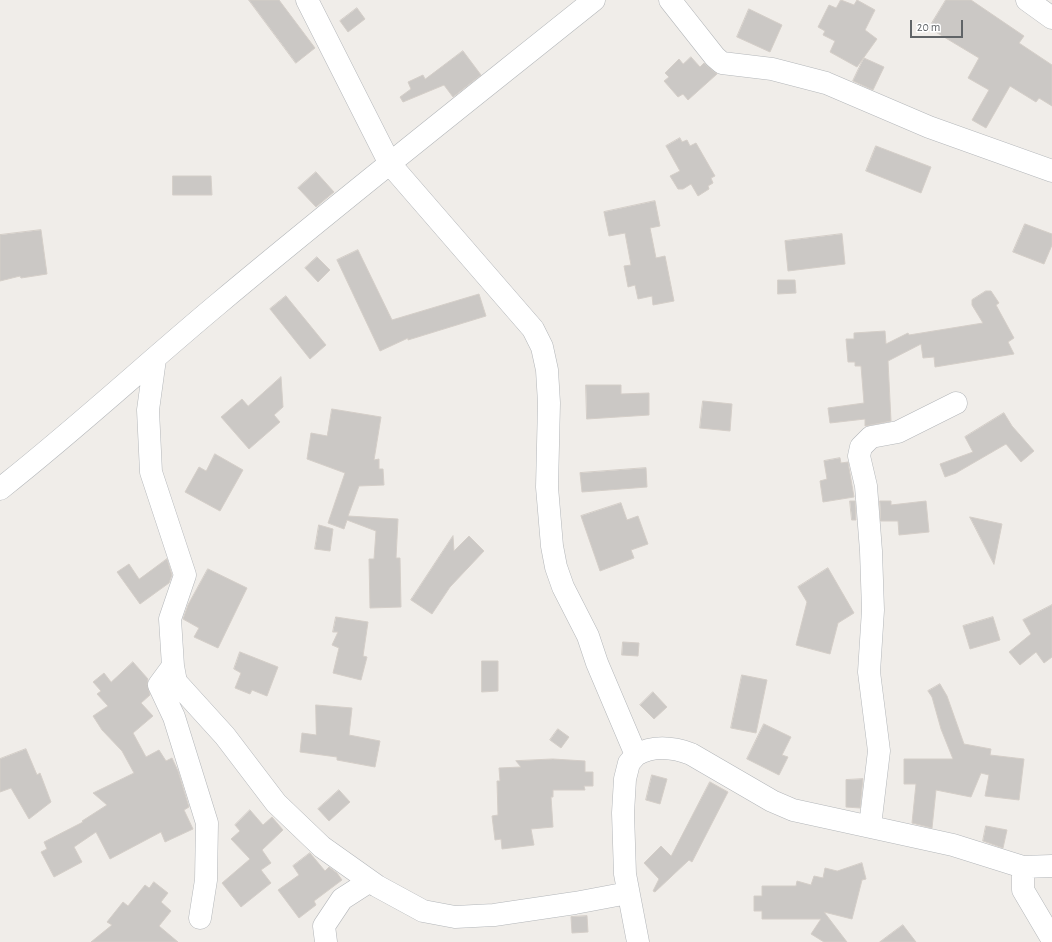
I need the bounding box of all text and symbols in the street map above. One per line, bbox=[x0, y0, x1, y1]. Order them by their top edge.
scale bar bbox=[912, 12, 965, 38]
text: 20 m bbox=[917, 21, 940, 33]

